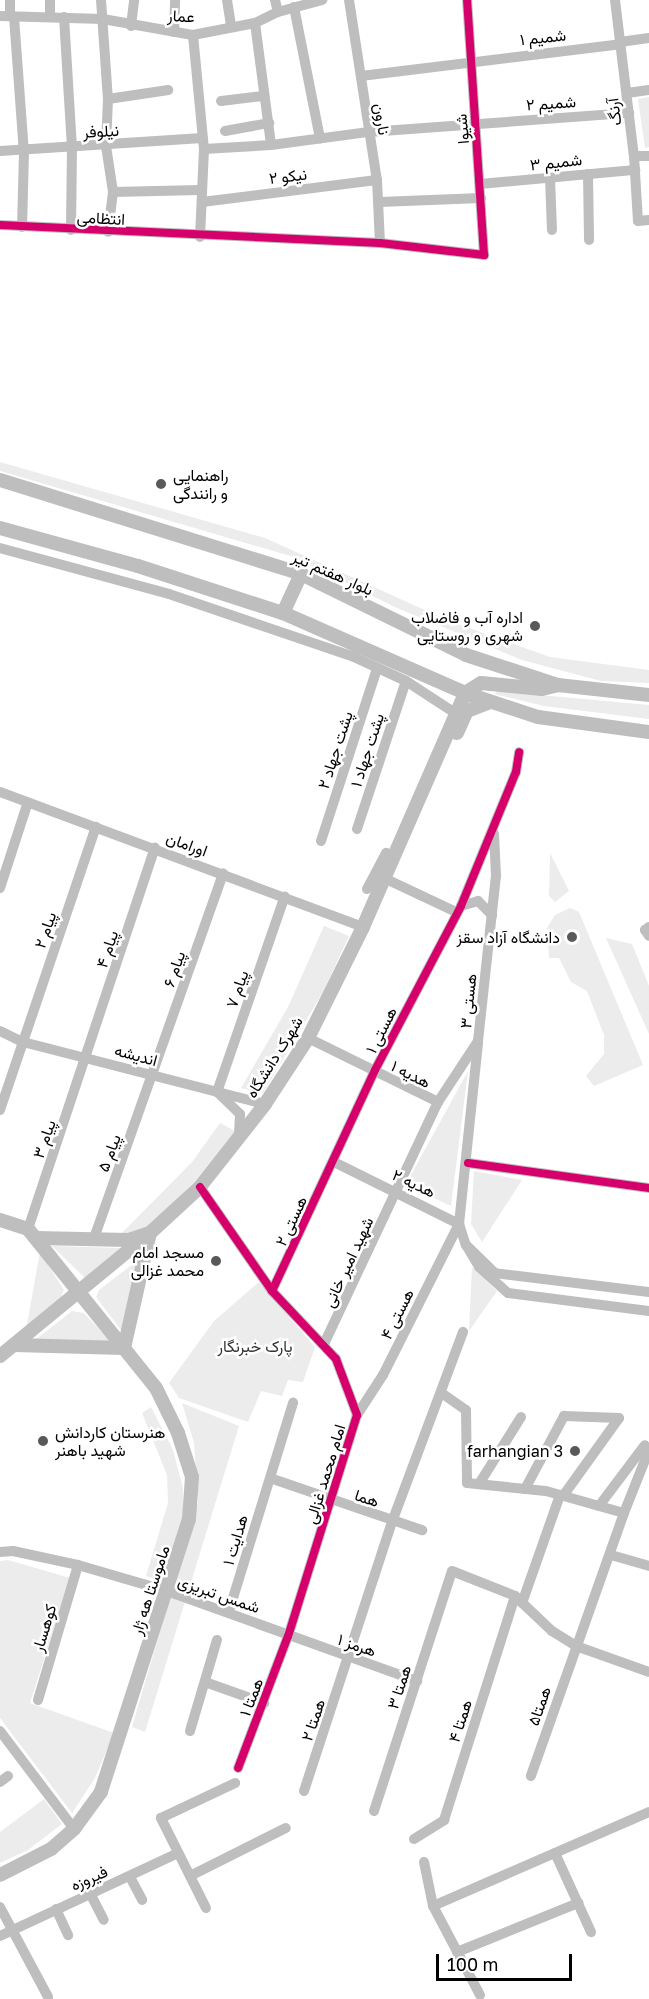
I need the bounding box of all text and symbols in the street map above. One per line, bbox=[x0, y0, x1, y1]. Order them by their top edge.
street label: عمار bbox=[167, 6, 195, 26]
street label: شمیم ۱ bbox=[519, 25, 567, 49]
street label: شمیم ۲ bbox=[525, 92, 577, 114]
street label: آرنگ bbox=[603, 97, 625, 127]
street label: نارون bbox=[370, 102, 394, 136]
street label: شیوا bbox=[451, 113, 473, 145]
street label: نیلوفر bbox=[82, 120, 120, 142]
street label: شمیم ۳ bbox=[529, 150, 583, 174]
street label: نیکو ۲ bbox=[268, 164, 308, 188]
street label: انتظامی bbox=[76, 207, 126, 229]
place label: راهنمایی و رانندگی bbox=[173, 465, 229, 503]
marker: راهنمایی و رانندگی bbox=[154, 477, 168, 491]
street label: بلوار هفتم تیر bbox=[290, 547, 376, 599]
place label: اداره آب و فاضلاب شهری و روستایی bbox=[411, 607, 523, 645]
marker: اداره آب و فاضلاب شهری و روستایی bbox=[528, 619, 542, 633]
street label: پشت جهاد ۲ bbox=[313, 709, 357, 791]
street label: پشت جهاد ۱ bbox=[346, 711, 388, 789]
street label: اورامان bbox=[164, 828, 210, 860]
street label: پیام ۲ bbox=[30, 909, 60, 951]
place label: دانشگاه آزاد سقز bbox=[457, 927, 560, 947]
street label: پیام ۴ bbox=[92, 928, 122, 970]
marker: دانشگاه آزاد سقز bbox=[565, 930, 579, 944]
street label: پیام ۶ bbox=[159, 948, 189, 990]
street label: پیام ۷ bbox=[222, 968, 252, 1010]
street label: هستی ۳ bbox=[456, 973, 480, 1029]
street label: هستی ۱ bbox=[361, 1004, 401, 1056]
street label: شهرک دانشگاه bbox=[241, 1013, 307, 1101]
street label: اندیشه bbox=[112, 1040, 160, 1070]
street label: هدیه ۱ bbox=[388, 1056, 434, 1092]
street label: پیام ۳ bbox=[28, 1117, 60, 1161]
street label: پیام ۵ bbox=[93, 1132, 125, 1174]
street label: هدیه ۲ bbox=[389, 1165, 439, 1201]
street label: هستی ۲ bbox=[271, 1193, 311, 1249]
street label: شهید امیر خانی bbox=[319, 1214, 377, 1310]
place label: مسجد امام محمد غزالی bbox=[131, 1242, 204, 1280]
marker: مسجد امام محمد غزالی bbox=[209, 1254, 223, 1268]
street label: هستی ۴ bbox=[376, 1286, 418, 1342]
park label: پارک خبرنگار bbox=[218, 1336, 292, 1356]
place label: هنرستان کاردانش شهید باهنر bbox=[55, 1422, 165, 1460]
street label: امام محمد غزالی bbox=[301, 1422, 349, 1526]
marker: هنرستان کاردانش شهید باهنر bbox=[36, 1434, 50, 1448]
place label: farhangian 3 bbox=[467, 1441, 563, 1461]
marker: farhangian 3 bbox=[568, 1444, 582, 1458]
street label: هما bbox=[352, 1485, 382, 1511]
street label: هدایت ۱ bbox=[218, 1512, 252, 1568]
street label: ماموستا هه ژار bbox=[127, 1543, 173, 1637]
street label: شمس تبریزی bbox=[176, 1571, 262, 1617]
street label: کوهسار bbox=[28, 1602, 60, 1654]
street label: هرمز ۱ bbox=[335, 1630, 379, 1660]
street label: همتا ۳ bbox=[383, 1663, 415, 1711]
street label: همتا ۱ bbox=[235, 1675, 267, 1719]
street label: همتا۵ bbox=[523, 1684, 555, 1728]
street label: همتا ۲ bbox=[297, 1697, 329, 1743]
street label: همتا ۴ bbox=[444, 1697, 476, 1745]
street label: فیروزه bbox=[68, 1861, 110, 1895]
scale bar bbox=[439, 1942, 576, 1980]
text: 100 m bbox=[447, 1953, 498, 1975]

